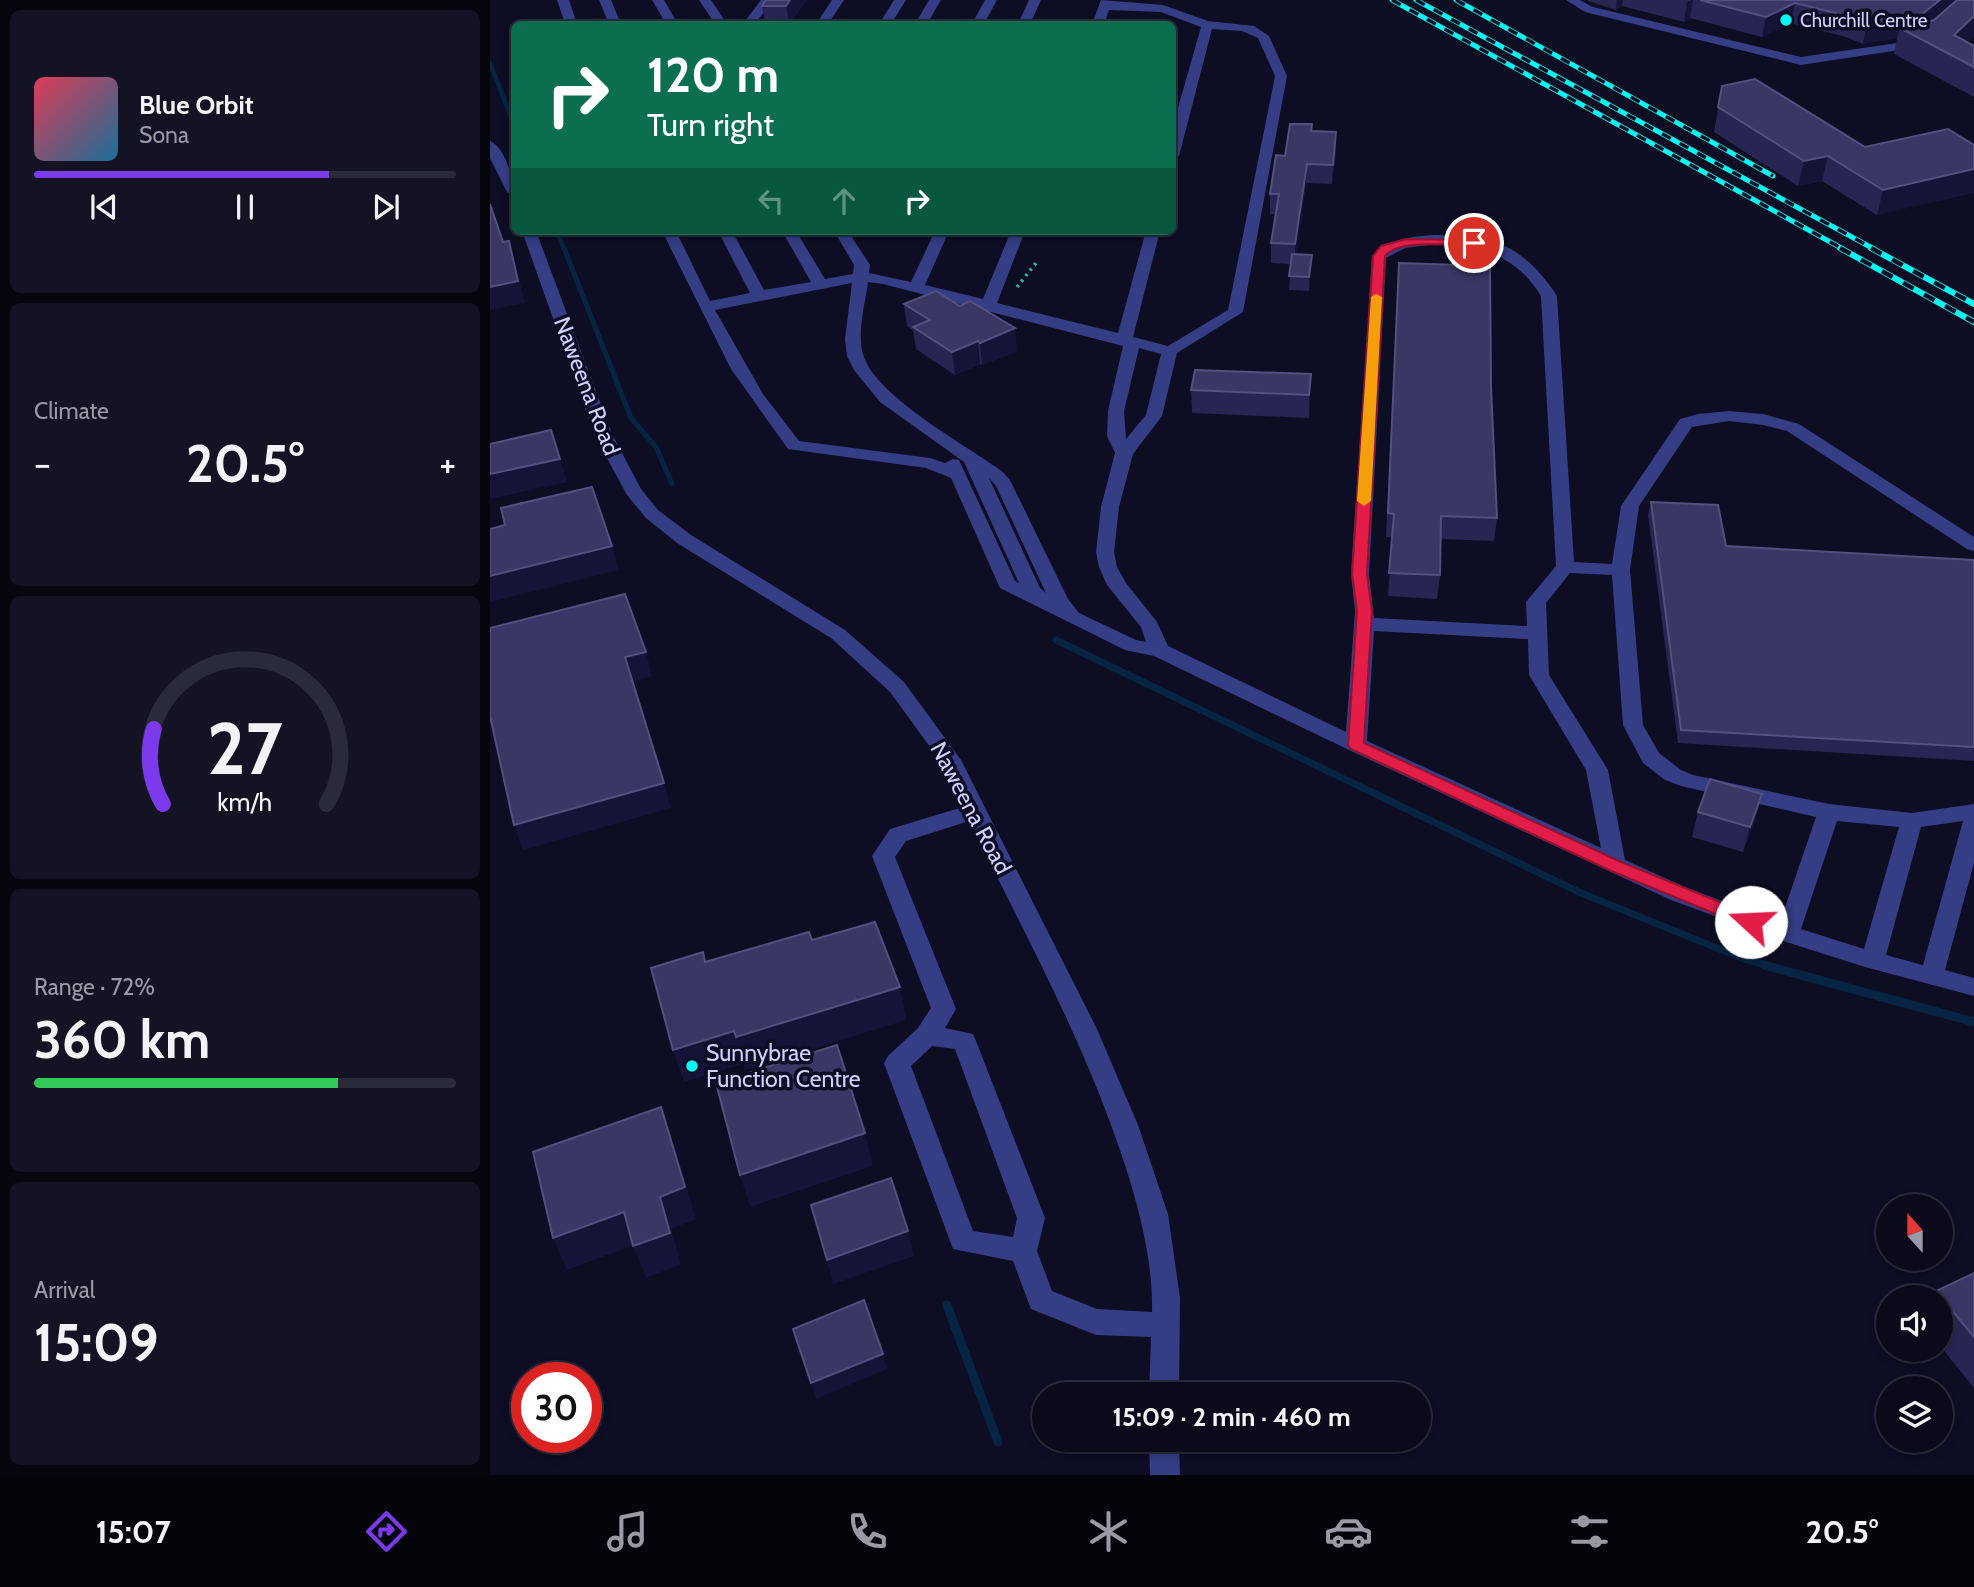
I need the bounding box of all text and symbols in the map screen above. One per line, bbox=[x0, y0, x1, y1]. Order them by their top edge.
place label: Churchill Centre bbox=[1800, 9, 1928, 32]
marker: Churchill Centre bbox=[1778, 12, 1794, 28]
text: 120 m bbox=[647, 45, 779, 104]
icon: right bbox=[532, 49, 623, 140]
text: Blue Orbit bbox=[139, 89, 254, 121]
text: Turn right bbox=[647, 105, 774, 144]
text: Sona bbox=[139, 121, 189, 149]
icon: left bbox=[752, 182, 790, 220]
icon: ahead bbox=[825, 182, 863, 220]
icon: right bbox=[898, 182, 936, 220]
icon: previous bbox=[85, 188, 123, 226]
icon: pause bbox=[226, 188, 264, 226]
icon: next bbox=[367, 188, 405, 226]
pin bbox=[1444, 213, 1504, 273]
icon: arrive bbox=[1455, 224, 1493, 262]
street label: Naweena Road bbox=[548, 313, 626, 459]
text: Climate bbox=[34, 397, 109, 425]
text: 20.5° bbox=[186, 432, 304, 495]
text: − bbox=[34, 440, 51, 487]
text: + bbox=[439, 440, 456, 487]
text: 27 bbox=[207, 704, 283, 792]
street label: Naweena Road bbox=[924, 737, 1018, 879]
text: km/h bbox=[218, 786, 272, 816]
position arrow bbox=[1714, 885, 1788, 959]
text: Range · 72% bbox=[34, 973, 155, 1001]
text: 360 km bbox=[34, 1008, 210, 1071]
place label: Sunnybrae Function Centre bbox=[706, 1039, 861, 1093]
marker: Sunnybrae Function Centre bbox=[684, 1058, 700, 1074]
north arrow bbox=[1876, 1194, 1953, 1270]
map controls bbox=[1876, 1194, 1953, 1453]
text: Arrival bbox=[34, 1276, 95, 1304]
button: sound bbox=[1876, 1285, 1953, 1362]
text: 15:09 bbox=[34, 1311, 159, 1374]
speed limit sign: 30 bbox=[511, 1362, 602, 1453]
button: layers bbox=[1876, 1376, 1953, 1453]
text: 15:09 · 2 min · 460 m bbox=[1112, 1401, 1351, 1433]
icon: directions bbox=[362, 1507, 411, 1556]
icon: music bbox=[603, 1507, 652, 1556]
icon: phone bbox=[843, 1507, 892, 1556]
icon: climate bbox=[1084, 1507, 1133, 1556]
icon: car bbox=[1324, 1507, 1373, 1556]
icon: filters bbox=[1565, 1507, 1614, 1556]
text: 15:07 bbox=[96, 1512, 171, 1551]
text: 20.5° bbox=[1806, 1512, 1878, 1551]

